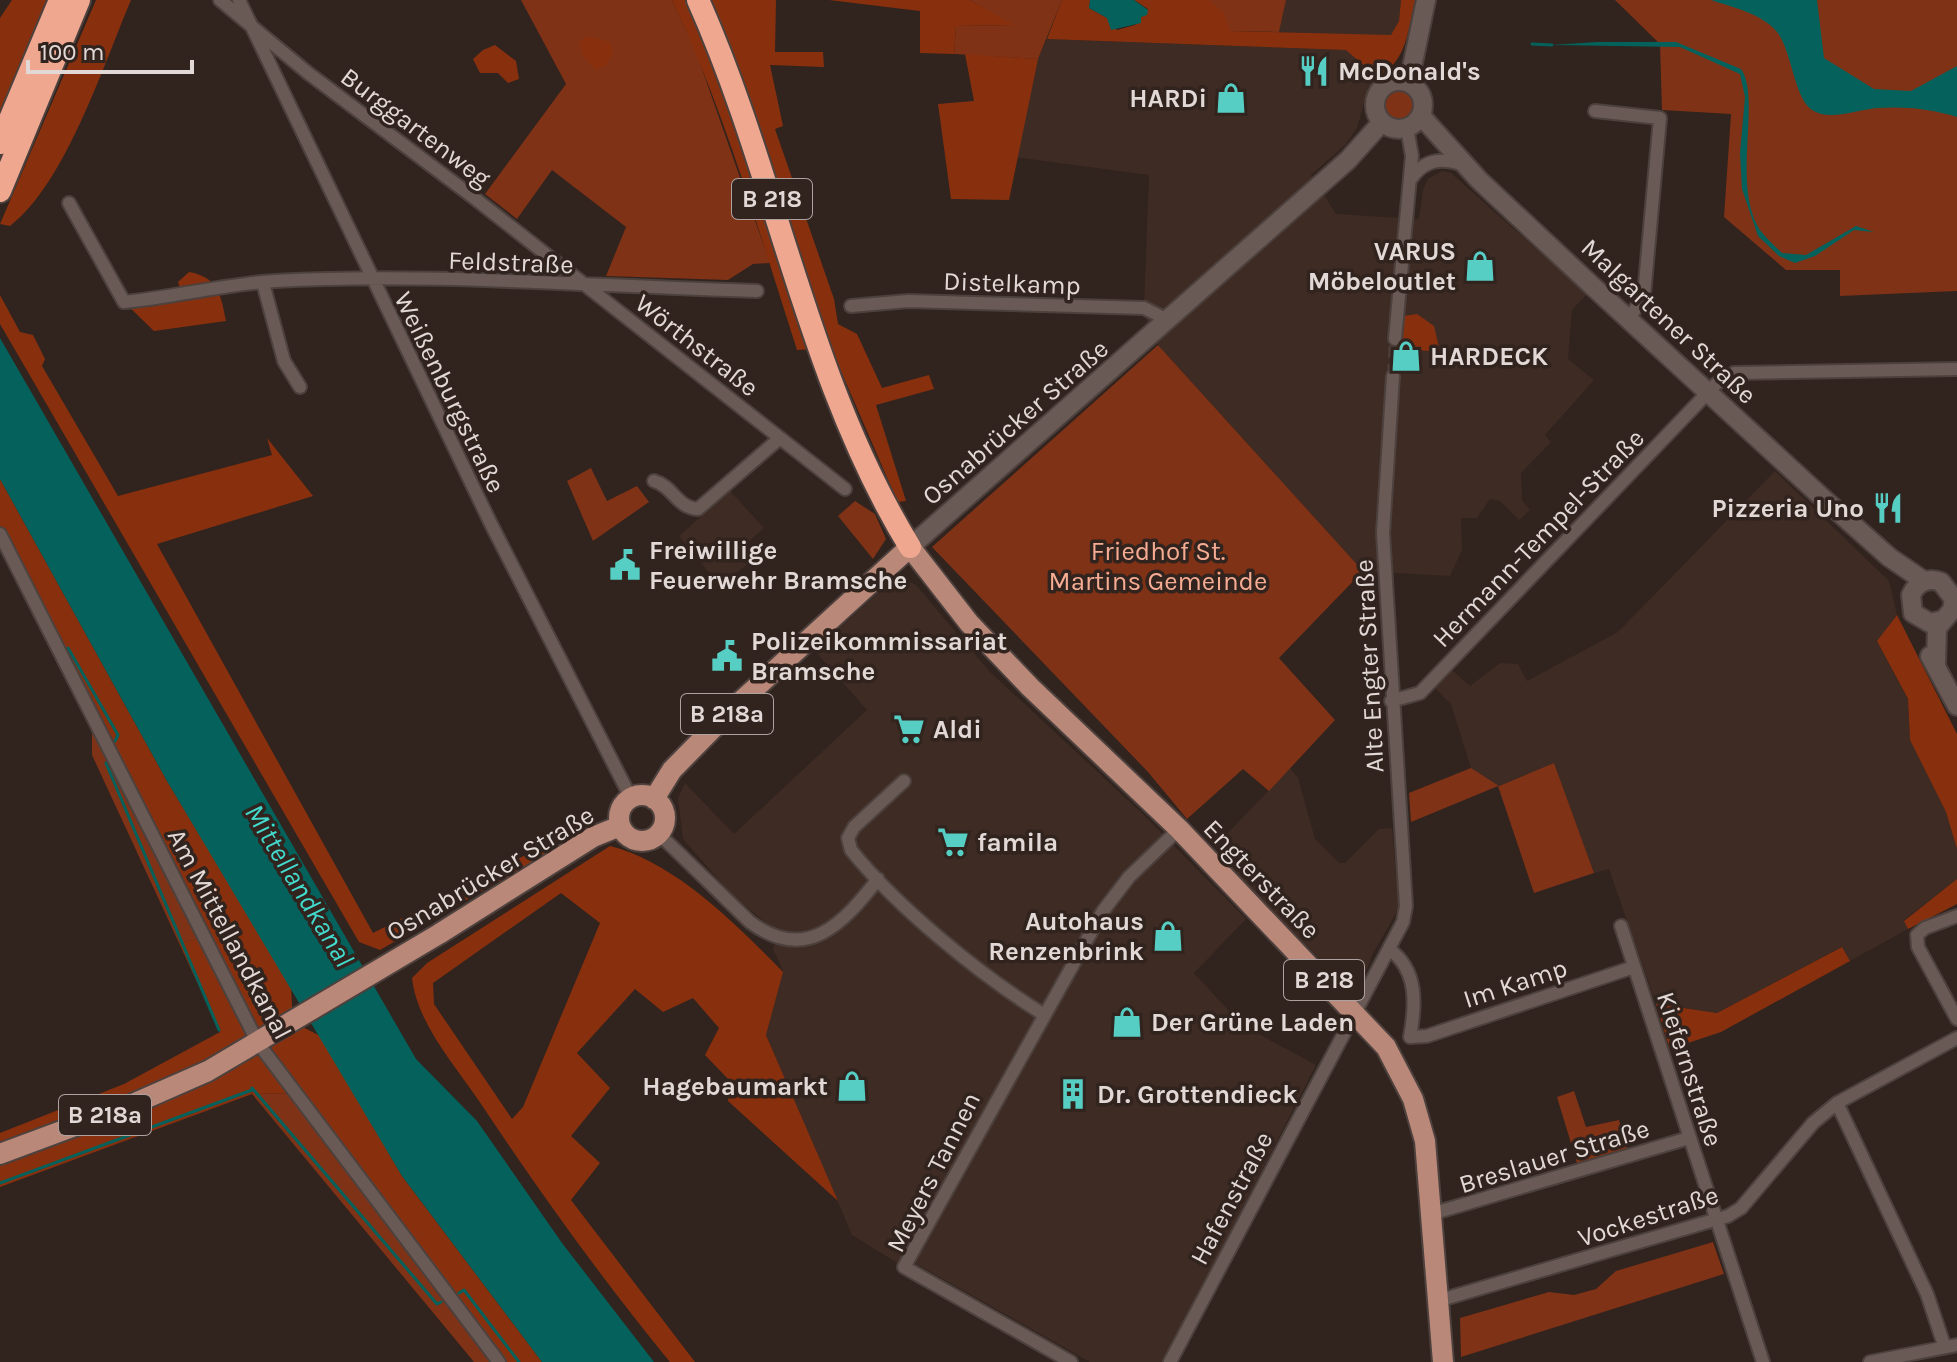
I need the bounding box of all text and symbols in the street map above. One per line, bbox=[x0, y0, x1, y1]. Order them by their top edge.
scale bar bbox=[28, 24, 192, 74]
text: 100 m bbox=[40, 38, 105, 66]
restaurant icon: McDonald's bbox=[1297, 54, 1331, 88]
place label: McDonald's bbox=[1338, 56, 1481, 87]
street label: Burggartenweg bbox=[335, 61, 497, 194]
shop icon: HARDi bbox=[1214, 81, 1248, 115]
place label: HARDi bbox=[1129, 83, 1207, 114]
road number: B 218 bbox=[732, 179, 812, 219]
street label: Malgartener Straße bbox=[1575, 232, 1763, 411]
place label: VARUS Möbeloutlet bbox=[1308, 236, 1456, 297]
street label: Feldstraße bbox=[448, 245, 574, 280]
shop icon: VARUS Möbeloutlet bbox=[1463, 249, 1497, 283]
street label: Distelkamp bbox=[943, 266, 1081, 301]
street label: Weißenburgstraße bbox=[387, 287, 512, 498]
street label: Wörthstraße bbox=[629, 288, 765, 403]
street label: Osnabrücker Straße bbox=[916, 333, 1115, 512]
shop icon: HARDECK bbox=[1389, 339, 1423, 373]
place label: HARDECK bbox=[1430, 341, 1548, 372]
street label: Hermann-Tempel-Straße bbox=[1426, 423, 1651, 654]
restaurant icon: Pizzeria Uno bbox=[1871, 491, 1905, 525]
place label: Pizzeria Uno bbox=[1711, 493, 1864, 524]
place label: Freiwillige Feuerwehr Bramsche bbox=[649, 535, 907, 596]
park label: Friedhof St. Martins Gemeinde bbox=[1049, 536, 1267, 597]
public building icon: Freiwillige Feuerwehr Bramsche bbox=[608, 548, 642, 582]
street label: Alte Engter Straße bbox=[1348, 558, 1391, 773]
place label: Polizeikommissariat Bramsche bbox=[751, 626, 1007, 687]
public building icon: Polizeikommissariat Bramsche bbox=[710, 639, 744, 673]
road number: B 218a bbox=[681, 694, 773, 734]
supermarket icon: Aldi bbox=[892, 712, 926, 746]
place label: Aldi bbox=[933, 714, 982, 745]
water label: Mittellandkanal bbox=[238, 798, 361, 973]
street label: Osnabrücker Straße bbox=[381, 799, 600, 948]
street label: Engterstraße bbox=[1197, 813, 1326, 945]
street label: Am Mittellandkanal bbox=[161, 824, 298, 1045]
supermarket icon: famila bbox=[936, 825, 970, 859]
place label: famila bbox=[977, 827, 1058, 858]
place label: Autohaus Renzenbrink bbox=[988, 906, 1144, 967]
shop icon: Autohaus Renzenbrink bbox=[1151, 919, 1185, 953]
street label: Im Kamp bbox=[1459, 952, 1571, 1015]
road number: B 218 bbox=[1284, 960, 1364, 1000]
street label: Kiefernstraße bbox=[1650, 988, 1729, 1150]
shop icon: Der Grüne Laden bbox=[1110, 1005, 1144, 1039]
place label: Der Grüne Laden bbox=[1151, 1007, 1354, 1038]
shop icon: Hagebaumarkt bbox=[835, 1069, 869, 1103]
place label: Hagebaumarkt bbox=[642, 1071, 828, 1102]
building icon: Dr. Grottendieck bbox=[1056, 1077, 1090, 1111]
place label: Dr. Grottendieck bbox=[1097, 1079, 1298, 1110]
street label: Meyers Tannen bbox=[880, 1087, 987, 1257]
road number: B 218a bbox=[59, 1095, 151, 1135]
street label: Breslauer Straße bbox=[1455, 1113, 1653, 1200]
street label: Hafenstraße bbox=[1183, 1126, 1279, 1270]
street label: Vockestraße bbox=[1574, 1179, 1722, 1254]

